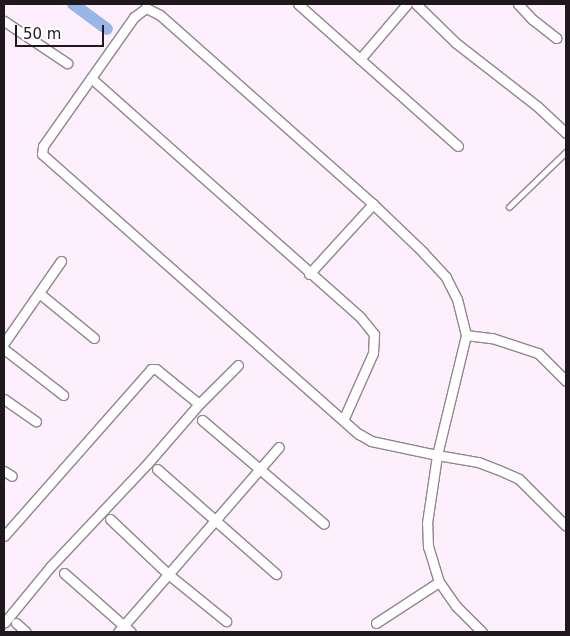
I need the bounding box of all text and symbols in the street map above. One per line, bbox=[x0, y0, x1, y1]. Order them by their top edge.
scale bar bbox=[18, 15, 106, 47]
text: 50 m bbox=[23, 25, 61, 43]

